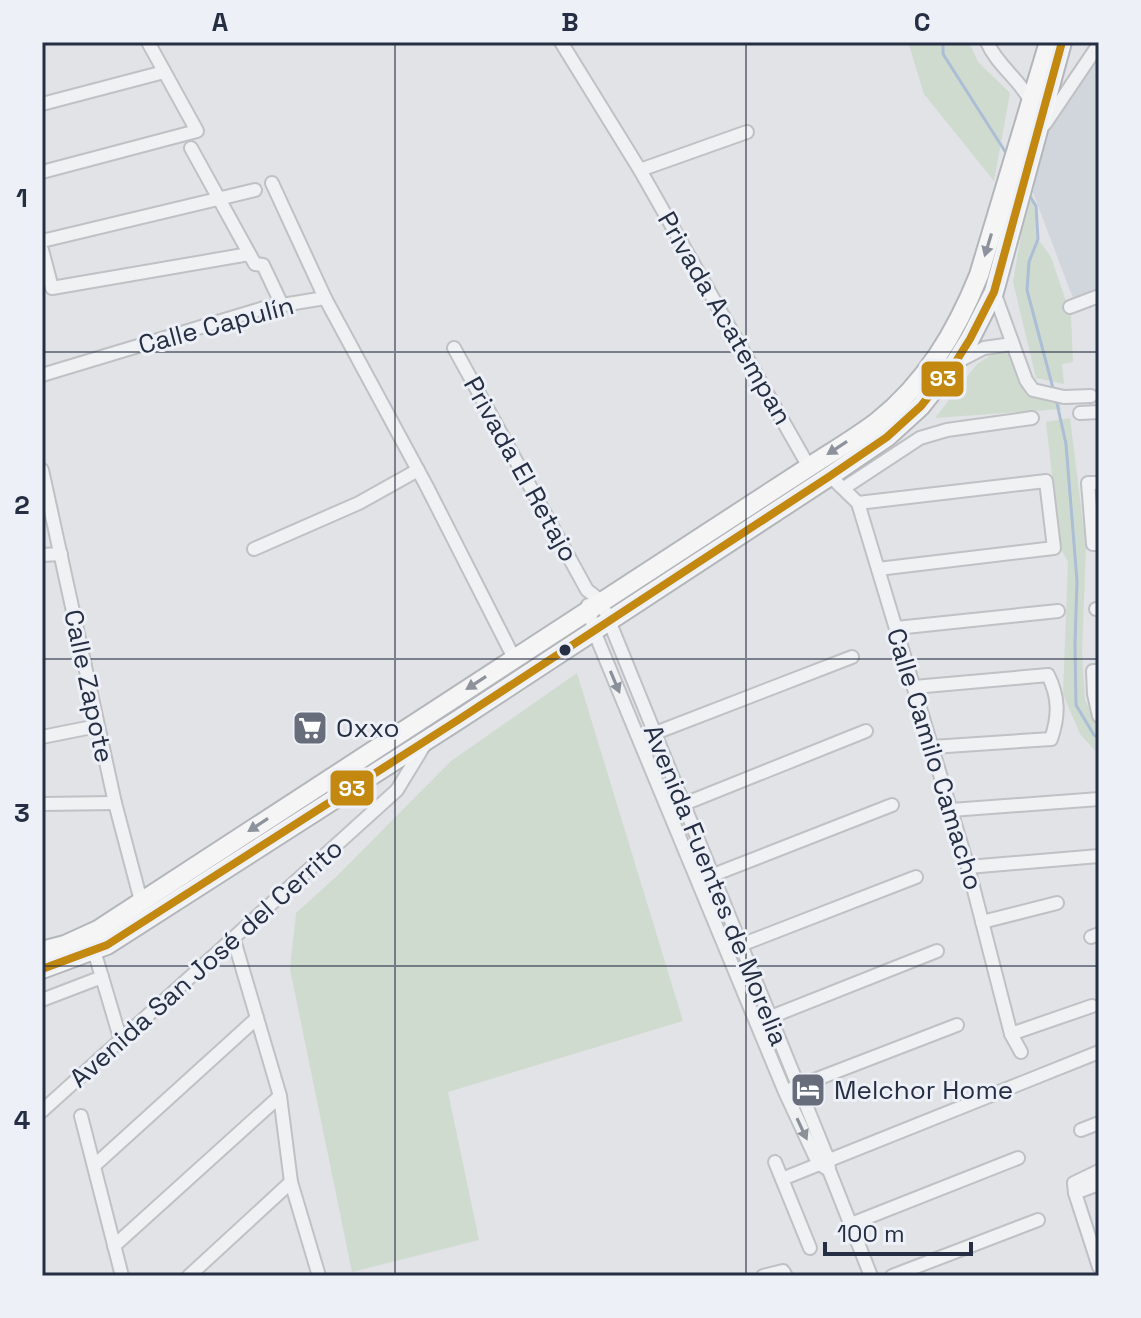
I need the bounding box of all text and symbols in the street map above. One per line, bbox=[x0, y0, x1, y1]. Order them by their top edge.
text: A bbox=[212, 5, 229, 39]
text: B bbox=[561, 5, 579, 39]
text: C bbox=[914, 5, 930, 39]
text: 1 bbox=[16, 181, 28, 215]
street label: Privada Acatempan bbox=[650, 205, 800, 431]
one-way arrow bbox=[981, 234, 994, 258]
street label: Calle Capulín bbox=[135, 288, 297, 362]
line badge: 93 bbox=[920, 360, 965, 398]
text: 93 bbox=[930, 364, 956, 392]
street label: Privada El Retajo bbox=[456, 370, 586, 568]
one-way arrow bbox=[827, 441, 848, 456]
text: 2 bbox=[14, 488, 30, 522]
street label: Calle Zapote bbox=[56, 606, 122, 766]
street label: Calle Camilo Camacho bbox=[879, 624, 991, 894]
unlabelled marker bbox=[557, 642, 573, 658]
one-way arrow bbox=[609, 670, 622, 694]
one-way arrow bbox=[465, 676, 487, 690]
supermarket icon: Oxxo bbox=[291, 709, 329, 747]
place label: Oxxo bbox=[336, 711, 399, 745]
street label: Avenida Fuentes de Morelia bbox=[636, 719, 796, 1051]
line badge: 93 bbox=[329, 769, 375, 807]
text: 93 bbox=[339, 774, 365, 802]
text: 3 bbox=[14, 796, 30, 830]
one-way arrow bbox=[247, 818, 269, 832]
street label: Avenida San José del Cerrito bbox=[62, 831, 350, 1095]
hotel icon: Melchor Home bbox=[789, 1071, 827, 1109]
place label: Melchor Home bbox=[834, 1073, 1013, 1107]
text: 4 bbox=[14, 1103, 30, 1137]
one-way arrow bbox=[795, 1117, 808, 1141]
scale bar bbox=[825, 1206, 971, 1256]
text: 100 m bbox=[837, 1218, 905, 1249]

